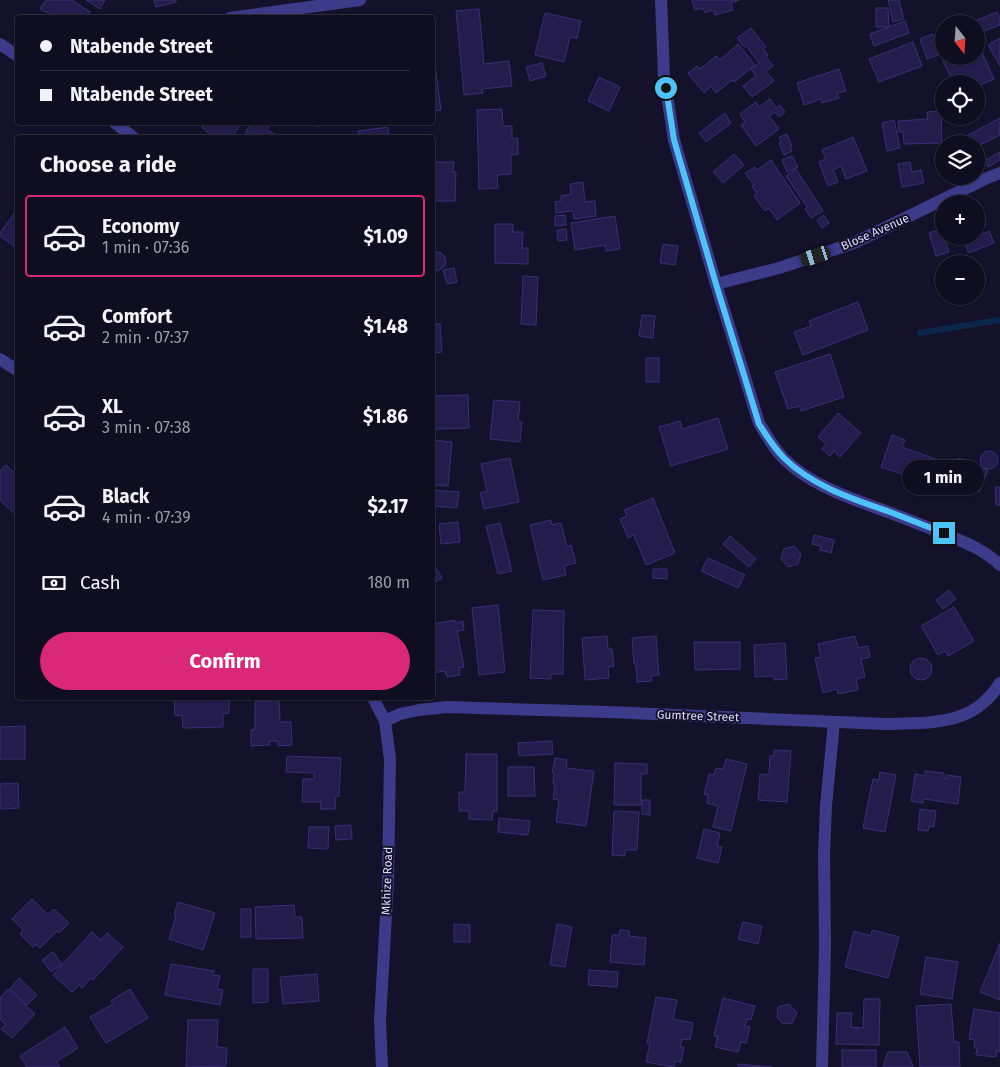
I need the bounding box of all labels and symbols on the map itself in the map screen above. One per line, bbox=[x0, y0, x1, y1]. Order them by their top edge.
north arrow bbox=[935, 15, 985, 65]
route start bbox=[655, 77, 677, 99]
street label: Blose Avenue bbox=[839, 211, 911, 253]
car bbox=[799, 244, 832, 268]
callout: 1 min bbox=[903, 460, 985, 496]
route end bbox=[933, 522, 955, 544]
street label: Gumtree Street bbox=[657, 708, 740, 724]
street label: Mkhize Road bbox=[379, 847, 395, 915]

